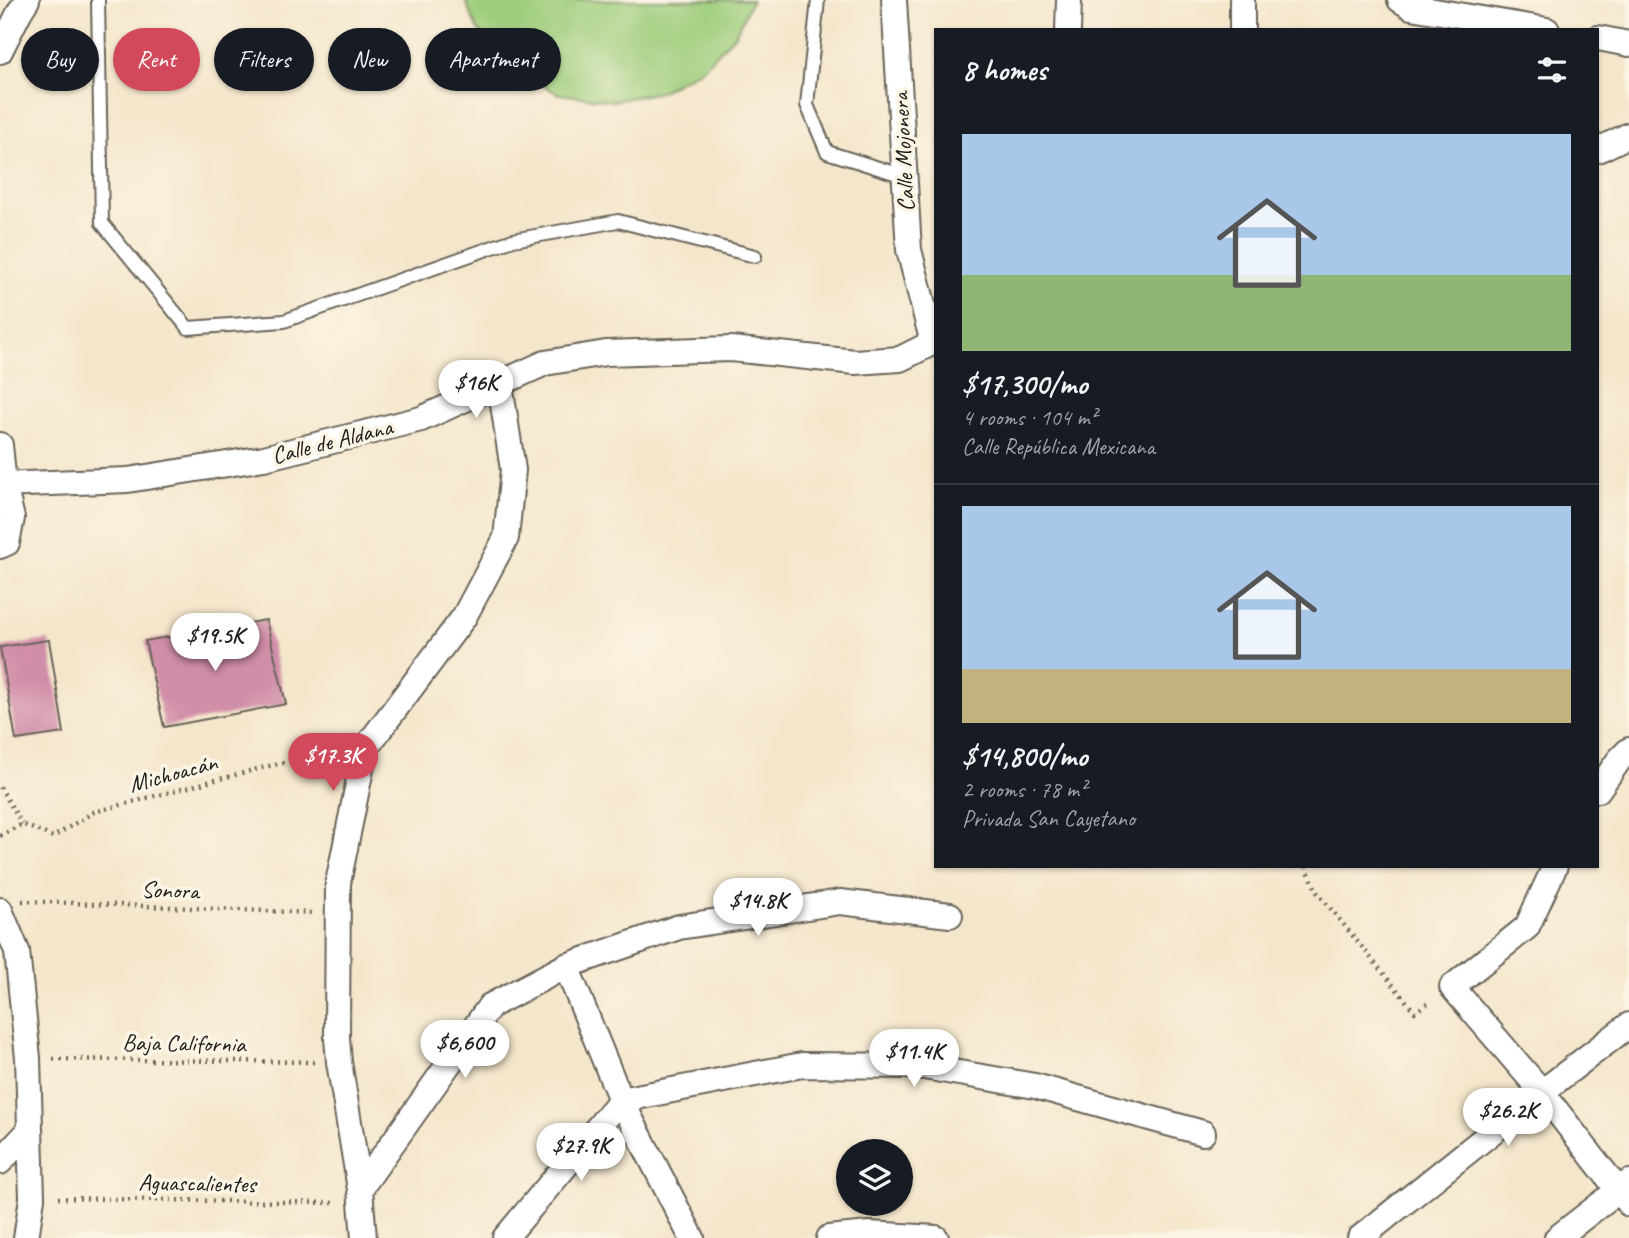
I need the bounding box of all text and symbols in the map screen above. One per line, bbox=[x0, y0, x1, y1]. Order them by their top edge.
chip: Buy bbox=[21, 28, 99, 91]
chip: Rent bbox=[113, 28, 200, 91]
chip: Filters bbox=[214, 28, 314, 91]
chip: New bbox=[328, 28, 411, 91]
chip: Apartment bbox=[425, 28, 561, 91]
text: 8 homes bbox=[962, 51, 1047, 89]
icon: filters bbox=[1533, 51, 1571, 89]
street label: Calle Mojonera bbox=[885, 89, 921, 213]
icon: home bbox=[1204, 180, 1330, 306]
pin: $16K bbox=[435, 360, 517, 420]
text: $17,300/mo bbox=[962, 365, 1087, 403]
text: $16K bbox=[454, 368, 498, 397]
text: 4 rooms · 104 m² bbox=[962, 403, 1097, 432]
street label: Calle de Aldana bbox=[269, 411, 397, 470]
text: Calle República Mexicana bbox=[962, 432, 1155, 461]
icon: home bbox=[1204, 552, 1330, 678]
pin: $19.5K bbox=[158, 614, 272, 673]
text: $19.5K bbox=[187, 621, 244, 650]
pin: $17.3K bbox=[276, 734, 390, 793]
text: $14,800/mo bbox=[962, 737, 1087, 775]
text: $17.3K bbox=[304, 741, 362, 770]
street label: Michoacán bbox=[126, 747, 221, 799]
text: 2 rooms · 78 m² bbox=[962, 775, 1086, 804]
text: Privada San Cayetano bbox=[962, 804, 1135, 833]
street label: Sonora bbox=[141, 874, 201, 906]
pin: $14.8K bbox=[701, 878, 815, 938]
text: $14.8K bbox=[729, 886, 787, 915]
pin: $6,600 bbox=[408, 1020, 522, 1080]
street label: Baja California bbox=[122, 1027, 247, 1059]
text: $6,600 bbox=[436, 1028, 494, 1057]
pin: $11.4K bbox=[857, 1030, 971, 1089]
text: $11.4K bbox=[885, 1037, 943, 1066]
pin: $26.2K bbox=[1451, 1088, 1565, 1148]
text: $26.2K bbox=[1479, 1096, 1537, 1125]
pin: $27.9K bbox=[524, 1124, 638, 1183]
text: $27.9K bbox=[552, 1131, 610, 1160]
map controls bbox=[836, 1139, 913, 1216]
button: layers bbox=[836, 1139, 913, 1216]
street label: Aguascalientes bbox=[138, 1167, 259, 1199]

